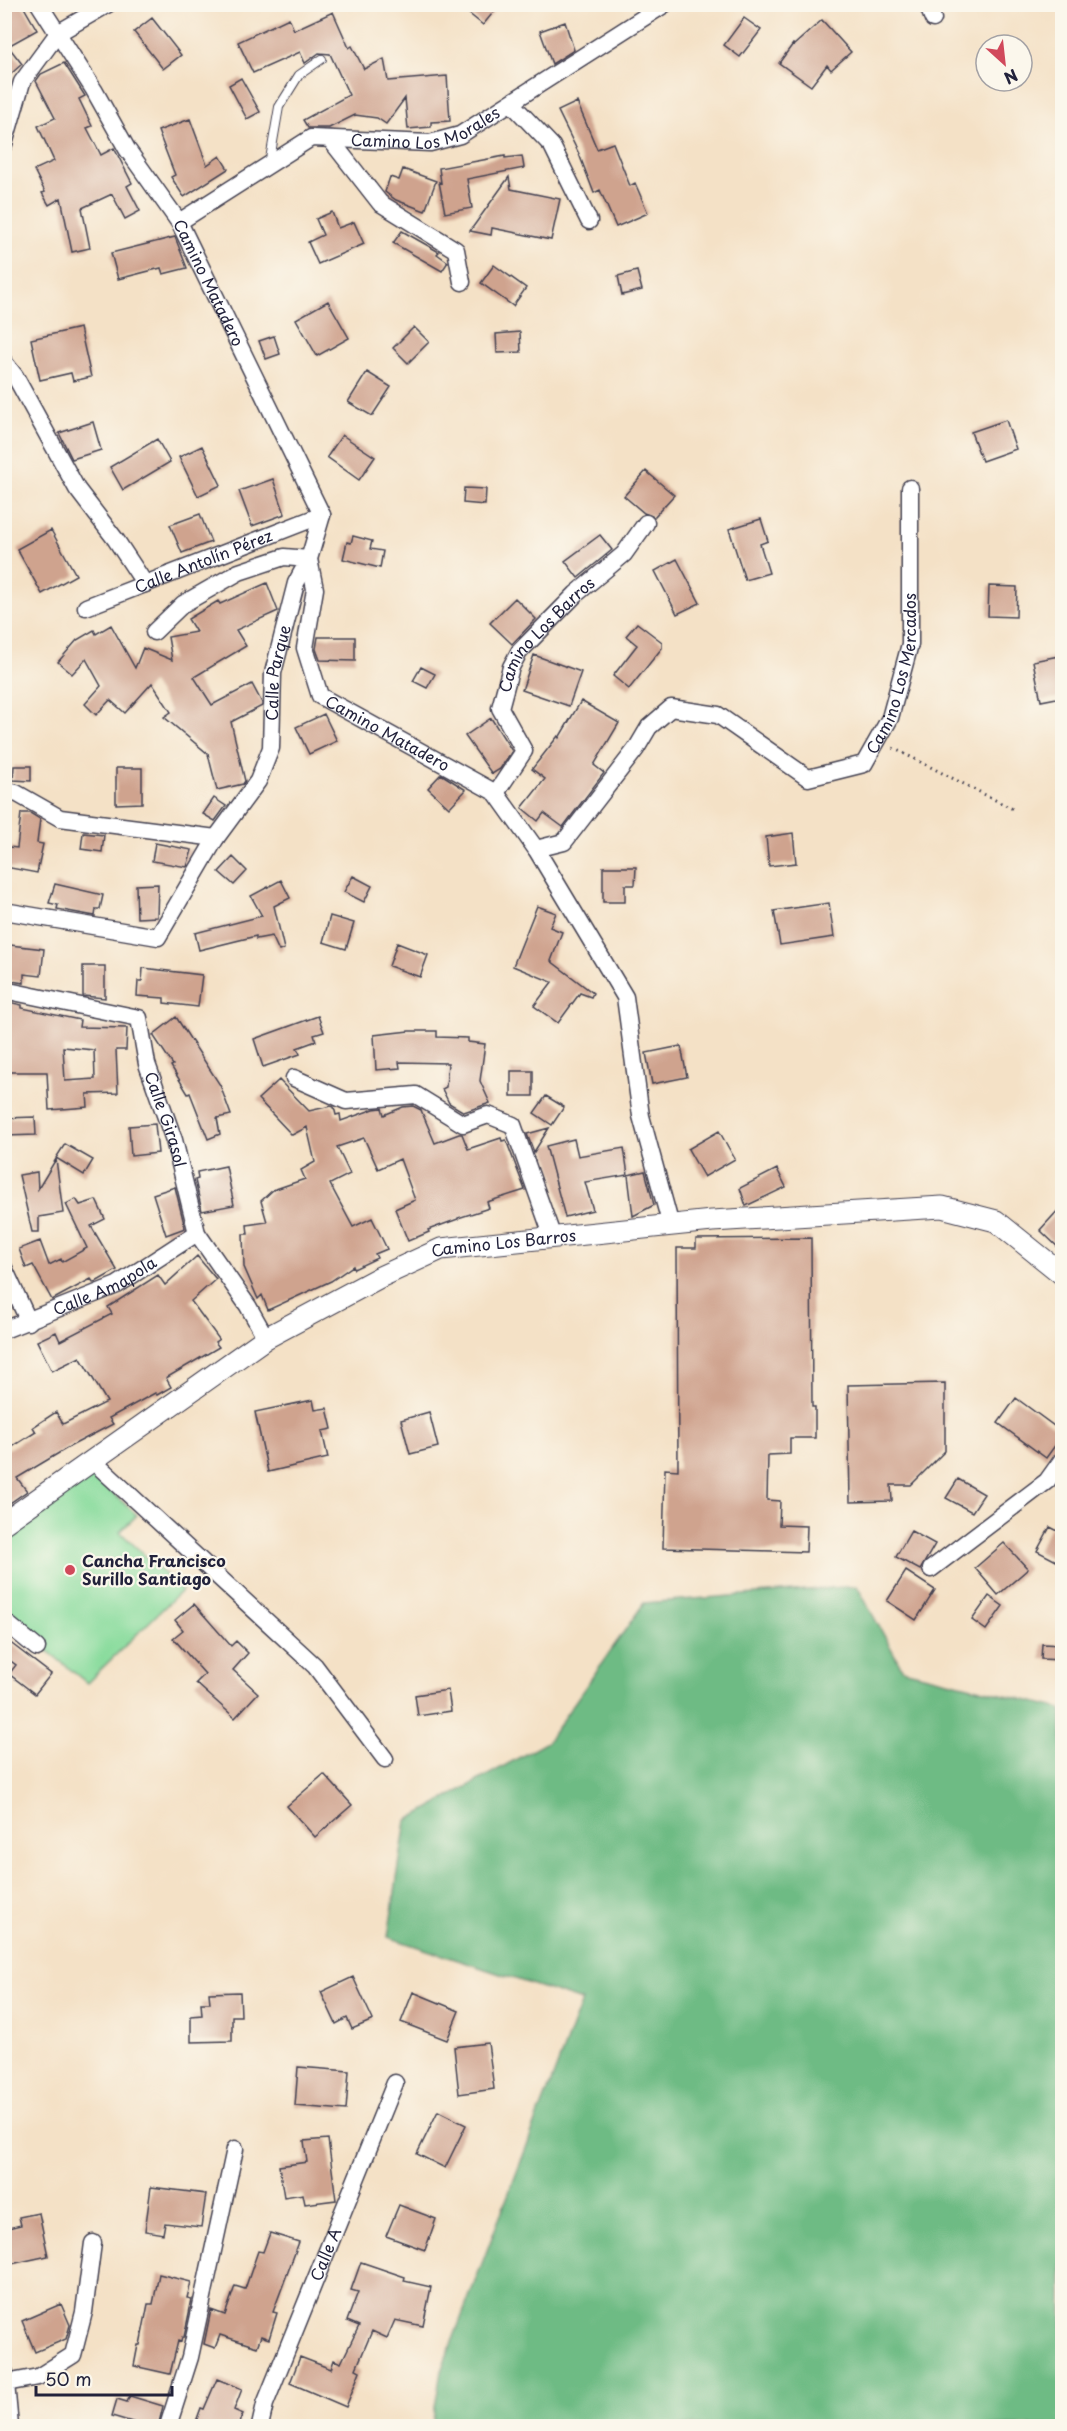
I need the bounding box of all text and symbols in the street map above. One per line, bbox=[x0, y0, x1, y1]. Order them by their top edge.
north arrow bbox=[974, 33, 1034, 93]
text: N bbox=[1000, 64, 1022, 91]
street label: Camino Los Morales bbox=[350, 100, 504, 154]
street label: Camino Matadero bbox=[168, 215, 251, 350]
street label: Calle Antolín Pérez bbox=[131, 522, 276, 598]
street label: Camino Los Barros bbox=[492, 570, 599, 695]
street label: Camino Los Mercados bbox=[859, 593, 921, 758]
street label: Calle Parque bbox=[259, 622, 296, 721]
street label: Camino Matadero bbox=[321, 688, 455, 776]
street label: Calle Girasol bbox=[140, 1068, 193, 1169]
street label: Camino Los Barros bbox=[427, 1222, 577, 1263]
street label: Calle Amapola bbox=[49, 1250, 161, 1320]
place label: Cancha Francisco Surillo Santiago bbox=[82, 1548, 226, 1590]
marker: Cancha Francisco Surillo Santiago bbox=[63, 1563, 77, 1577]
street label: Calle A bbox=[303, 2224, 346, 2284]
scale bar bbox=[36, 2359, 172, 2397]
text: 50 m bbox=[45, 2365, 92, 2392]

